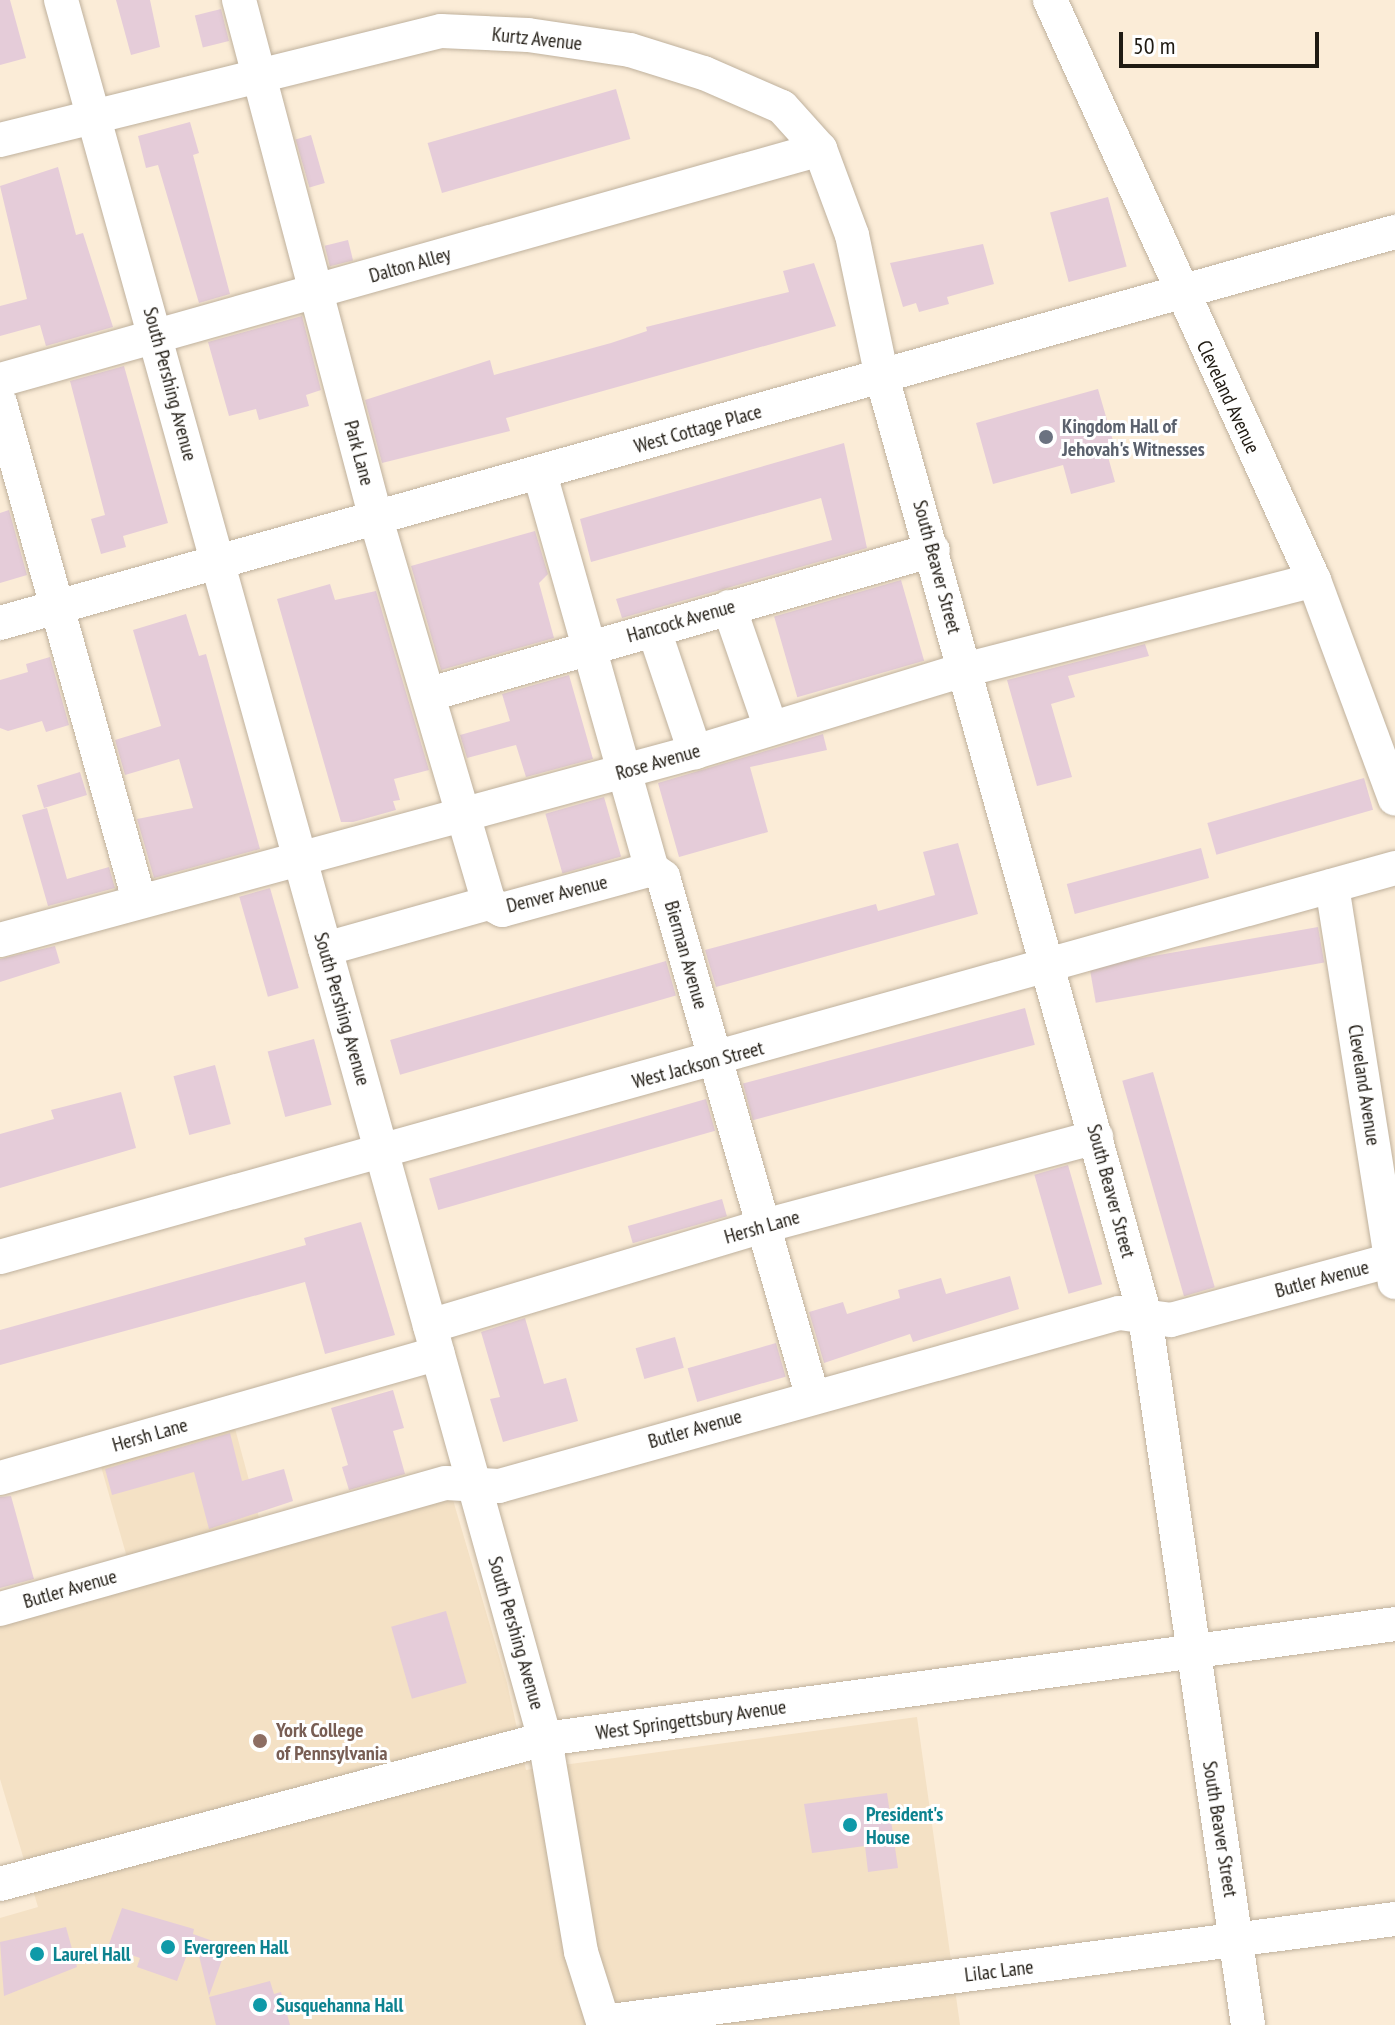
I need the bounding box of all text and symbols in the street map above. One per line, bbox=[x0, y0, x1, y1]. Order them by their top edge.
scale bar bbox=[1123, 16, 1323, 66]
street label: Kurtz Avenue bbox=[490, 22, 584, 56]
text: 50 m bbox=[1133, 30, 1175, 61]
street label: Dalton Alley bbox=[366, 242, 454, 288]
street label: South Pershing Avenue bbox=[138, 304, 202, 464]
street label: Cleveland Avenue bbox=[1191, 336, 1265, 458]
street label: West Cottage Place bbox=[631, 399, 765, 459]
place label: Kingdom Hall of Jehovah's Witnesses bbox=[1062, 414, 1205, 461]
street label: Park Lane bbox=[339, 418, 379, 488]
marker: Kingdom Hall of Jehovah's Witnesses bbox=[1037, 428, 1055, 446]
street label: South Beaver Street bbox=[908, 498, 966, 636]
street label: Hancock Avenue bbox=[624, 594, 738, 648]
street label: Rose Avenue bbox=[613, 738, 703, 786]
street label: Denver Avenue bbox=[504, 870, 610, 918]
street label: Bierman Avenue bbox=[659, 898, 713, 1012]
street label: South Pershing Avenue bbox=[309, 929, 375, 1089]
street label: Cleveland Avenue bbox=[1343, 1023, 1385, 1147]
street label: West Jackson Street bbox=[630, 1036, 766, 1094]
street label: South Beaver Street bbox=[1082, 1122, 1140, 1260]
street label: Hersh Lane bbox=[722, 1205, 802, 1249]
street label: Butler Avenue bbox=[1272, 1255, 1372, 1303]
street label: Butler Avenue bbox=[645, 1404, 745, 1454]
street label: Hersh Lane bbox=[110, 1413, 190, 1457]
street label: South Pershing Avenue bbox=[483, 1553, 549, 1713]
street label: Butler Avenue bbox=[20, 1564, 120, 1614]
street label: West Springettsbury Avenue bbox=[594, 1695, 788, 1745]
place label: York College of Pennsylvania bbox=[276, 1718, 387, 1765]
marker: York College of Pennsylvania bbox=[251, 1732, 269, 1750]
street label: South Beaver Street bbox=[1197, 1759, 1243, 1899]
place label: President's House bbox=[866, 1802, 943, 1849]
marker: President's House bbox=[841, 1816, 859, 1834]
place label: Evergreen Hall bbox=[184, 1935, 288, 1959]
marker: Evergreen Hall bbox=[159, 1938, 177, 1956]
place label: Laurel Hall bbox=[53, 1942, 131, 1966]
marker: Laurel Hall bbox=[28, 1945, 46, 1963]
street label: Lilac Lane bbox=[963, 1955, 1035, 1987]
place label: Susquehanna Hall bbox=[276, 1993, 403, 2017]
marker: Susquehanna Hall bbox=[251, 1996, 269, 2014]

